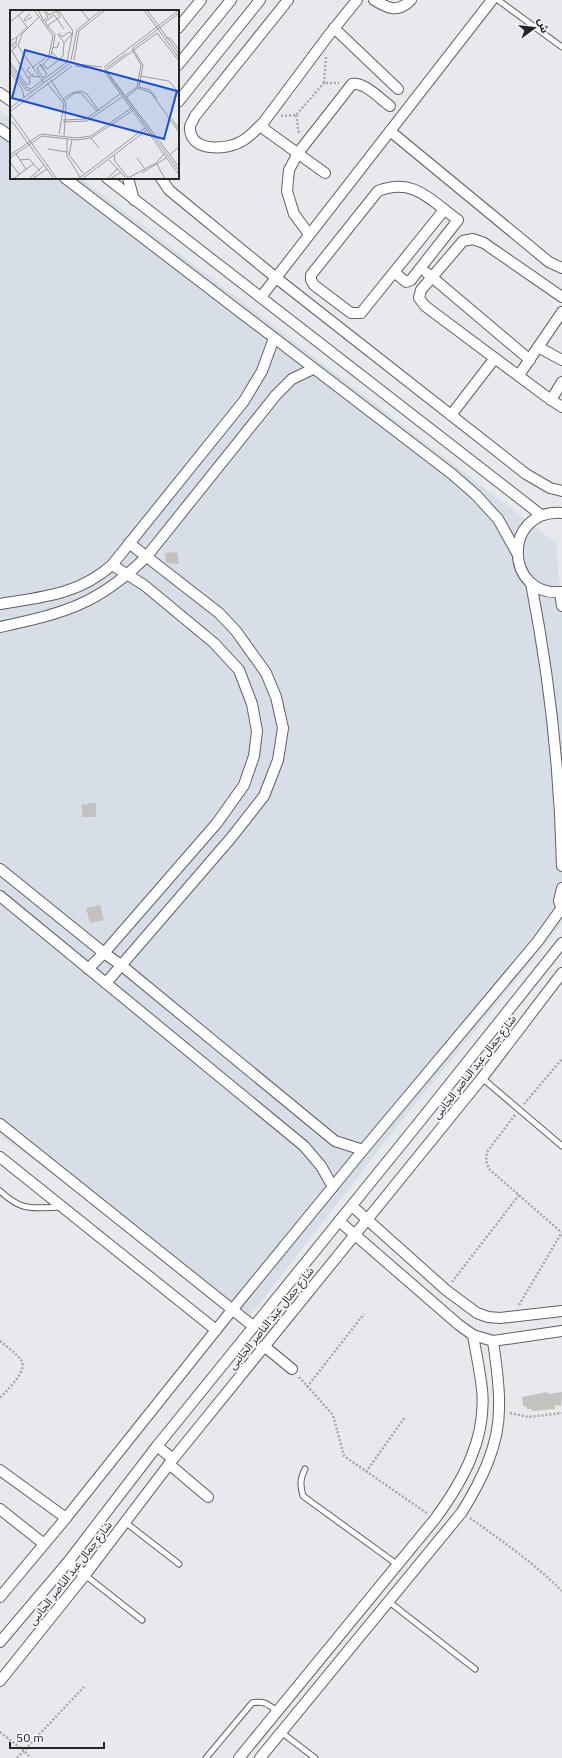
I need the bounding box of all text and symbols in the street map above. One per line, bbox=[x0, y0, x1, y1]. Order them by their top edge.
north arrow bbox=[514, 8, 554, 48]
inset map bbox=[10, 10, 179, 179]
text: ش bbox=[535, 16, 552, 35]
street label: شارع جمال عبد الناصر الجانبى bbox=[429, 1012, 520, 1122]
street label: شارع جمال عبد الناصر الجانبى bbox=[225, 1264, 318, 1373]
street label: شارع جمال عبد الناصر الجانبى bbox=[25, 1518, 116, 1628]
scale bar bbox=[10, 1724, 104, 1750]
text: 50 m bbox=[16, 1730, 44, 1745]

